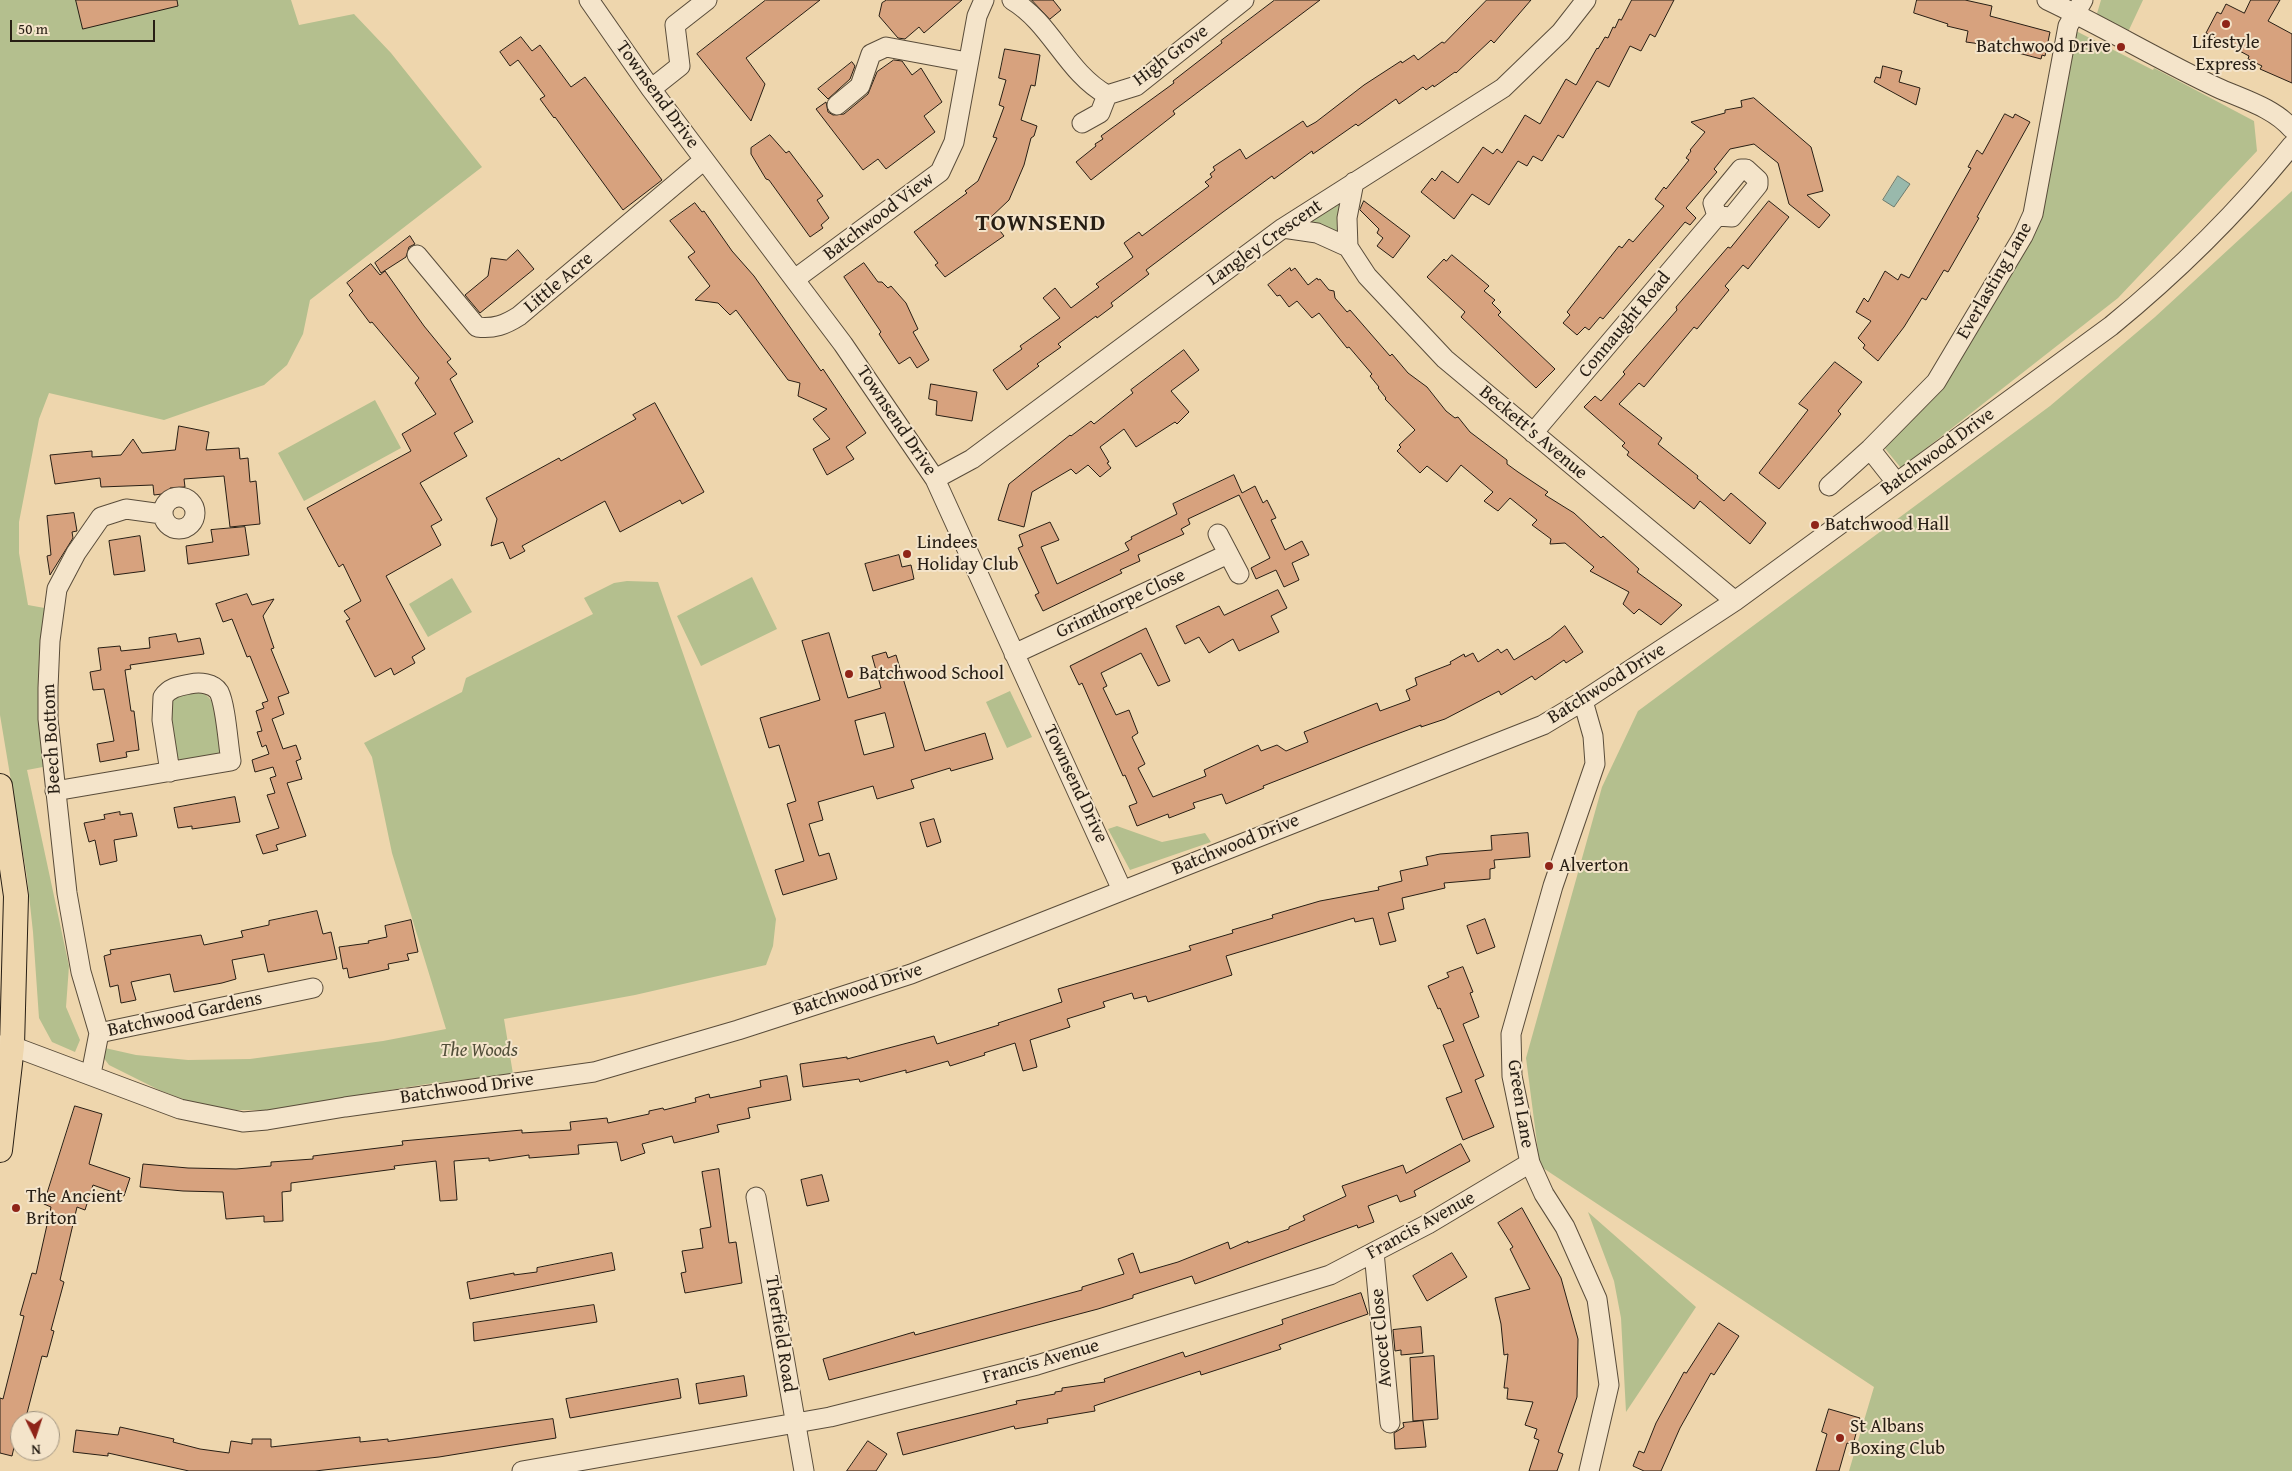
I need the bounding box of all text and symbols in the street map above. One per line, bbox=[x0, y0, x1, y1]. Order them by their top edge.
scale bar bbox=[12, 10, 158, 42]
text: 50 m bbox=[18, 18, 48, 39]
marker: Lifestyle Express bbox=[2220, 18, 2232, 30]
street label: High Grove bbox=[1129, 20, 1213, 92]
place label: Lifestyle Express bbox=[2192, 32, 2260, 76]
place label: Batchwood Drive bbox=[1976, 36, 2111, 58]
street label: Townsend Drive bbox=[610, 37, 704, 153]
marker: Batchwood Drive bbox=[2115, 41, 2127, 53]
street label: Batchwood View bbox=[819, 168, 939, 266]
street label: Langley Crescent bbox=[1203, 195, 1327, 291]
district label: TOWNSEND bbox=[975, 210, 1107, 238]
street label: Everlasting Lane bbox=[1952, 218, 2038, 344]
street label: Little Acre bbox=[520, 248, 598, 318]
street label: Connaught Road bbox=[1574, 267, 1676, 383]
street label: Townsend Drive bbox=[851, 362, 941, 480]
street label: Beckett's Avenue bbox=[1474, 381, 1592, 485]
street label: Batchwood Drive bbox=[1877, 403, 1999, 501]
place label: Batchwood Hall bbox=[1825, 514, 1949, 536]
marker: Batchwood Hall bbox=[1809, 519, 1821, 531]
place label: Lindees Holiday Club bbox=[917, 532, 1019, 576]
marker: Lindees Holiday Club bbox=[901, 548, 913, 560]
street label: Grimthorpe Close bbox=[1053, 564, 1189, 644]
street label: Batchwood Drive bbox=[1544, 639, 1670, 729]
place label: Batchwood School bbox=[859, 663, 1004, 685]
marker: Batchwood School bbox=[843, 668, 855, 680]
street label: Beech Bottom bbox=[38, 683, 66, 795]
street label: Townsend Drive bbox=[1038, 721, 1112, 847]
street label: Batchwood Drive bbox=[1169, 809, 1303, 881]
place label: Alverton bbox=[1559, 855, 1629, 877]
marker: Alverton bbox=[1543, 860, 1555, 872]
street label: Batchwood Drive bbox=[790, 958, 926, 1022]
street label: Batchwood Gardens bbox=[106, 988, 264, 1042]
park label: The Woods bbox=[440, 1040, 518, 1062]
street label: Green Lane bbox=[1502, 1058, 1538, 1150]
street label: Batchwood Drive bbox=[399, 1068, 535, 1110]
place label: The Ancient Briton bbox=[26, 1186, 123, 1230]
street label: Francis Avenue bbox=[1363, 1187, 1479, 1265]
marker: The Ancient Briton bbox=[10, 1202, 22, 1214]
street label: Therfield Road bbox=[760, 1274, 800, 1394]
street label: Avocet Close bbox=[1366, 1287, 1398, 1389]
street label: Francis Avenue bbox=[980, 1334, 1102, 1390]
north arrow bbox=[10, 1411, 60, 1461]
place label: St Albans Boxing Club bbox=[1850, 1416, 1945, 1460]
marker: St Albans Boxing Club bbox=[1834, 1432, 1846, 1444]
text: N bbox=[31, 1440, 41, 1460]

